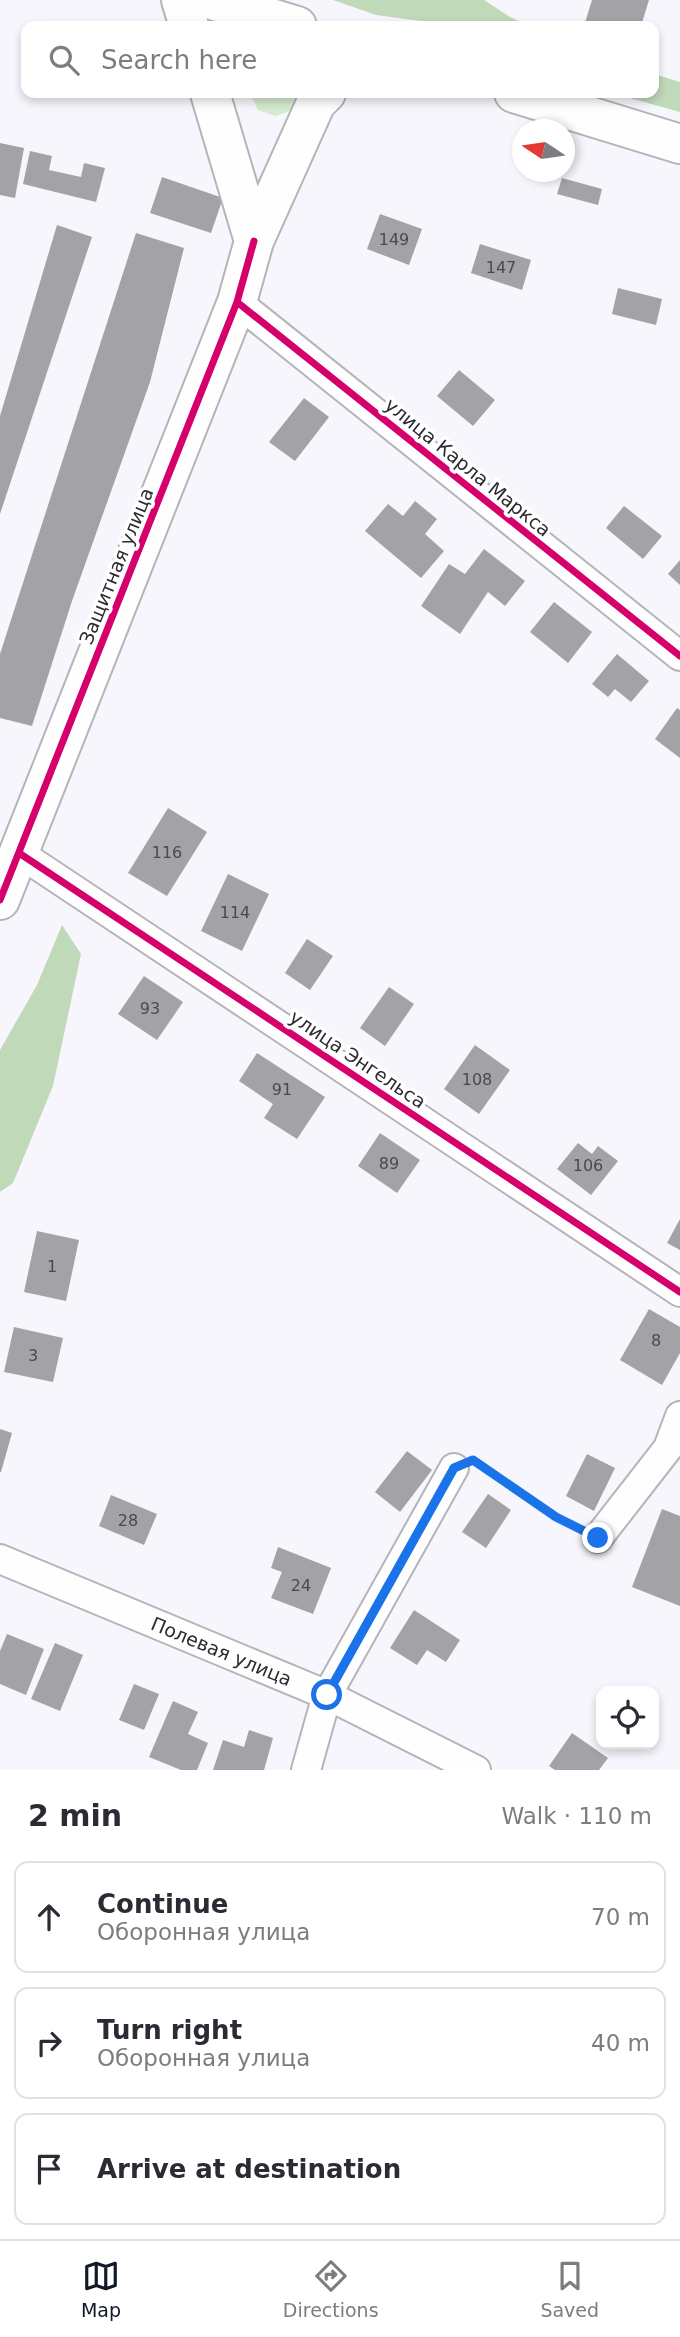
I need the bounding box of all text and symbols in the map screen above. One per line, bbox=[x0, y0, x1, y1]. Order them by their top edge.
search box bbox=[21, 21, 659, 98]
icon: search bbox=[45, 41, 83, 79]
text: Search here bbox=[101, 45, 257, 75]
north arrow bbox=[512, 119, 575, 182]
house number: 149 bbox=[379, 230, 409, 249]
house number: 147 bbox=[486, 258, 516, 277]
street label: улица Карла Маркса bbox=[381, 393, 555, 541]
street label: Защитная улица bbox=[75, 484, 157, 648]
house number: 116 bbox=[152, 843, 182, 862]
house number: 114 bbox=[220, 903, 250, 922]
house number: 93 bbox=[140, 999, 160, 1018]
street label: улица Энгельса bbox=[286, 1005, 430, 1113]
house number: 108 bbox=[462, 1070, 492, 1089]
house number: 91 bbox=[272, 1080, 292, 1099]
house number: 89 bbox=[379, 1154, 399, 1173]
house number: 106 bbox=[573, 1156, 603, 1175]
house number: 1 bbox=[47, 1257, 57, 1276]
house number: 8 bbox=[651, 1331, 661, 1350]
house number: 3 bbox=[28, 1346, 38, 1365]
house number: 28 bbox=[118, 1511, 138, 1530]
route end bbox=[582, 1522, 613, 1553]
house number: 24 bbox=[291, 1576, 311, 1595]
street label: Полевая улица bbox=[148, 1612, 295, 1690]
route start bbox=[311, 1679, 342, 1710]
map controls bbox=[596, 1686, 659, 1749]
button: locate bbox=[596, 1686, 659, 1749]
text: 2 min bbox=[28, 1798, 122, 1833]
text: Walk · 110 m bbox=[501, 1803, 652, 1829]
text: Continue bbox=[97, 1889, 228, 1919]
icon: ahead bbox=[30, 1898, 68, 1936]
text: 70 m bbox=[591, 1904, 650, 1930]
text: Оборонная улица bbox=[97, 1919, 310, 1945]
text: Turn right bbox=[97, 2015, 242, 2045]
icon: right bbox=[30, 2024, 68, 2062]
text: 40 m bbox=[591, 2030, 650, 2056]
text: Оборонная улица bbox=[97, 2045, 310, 2071]
icon: arrive bbox=[30, 2150, 68, 2188]
text: Arrive at destination bbox=[97, 2154, 401, 2184]
tab: Map bbox=[81, 2257, 121, 2321]
tab: Directions bbox=[283, 2257, 379, 2321]
tab: Saved bbox=[540, 2257, 599, 2321]

